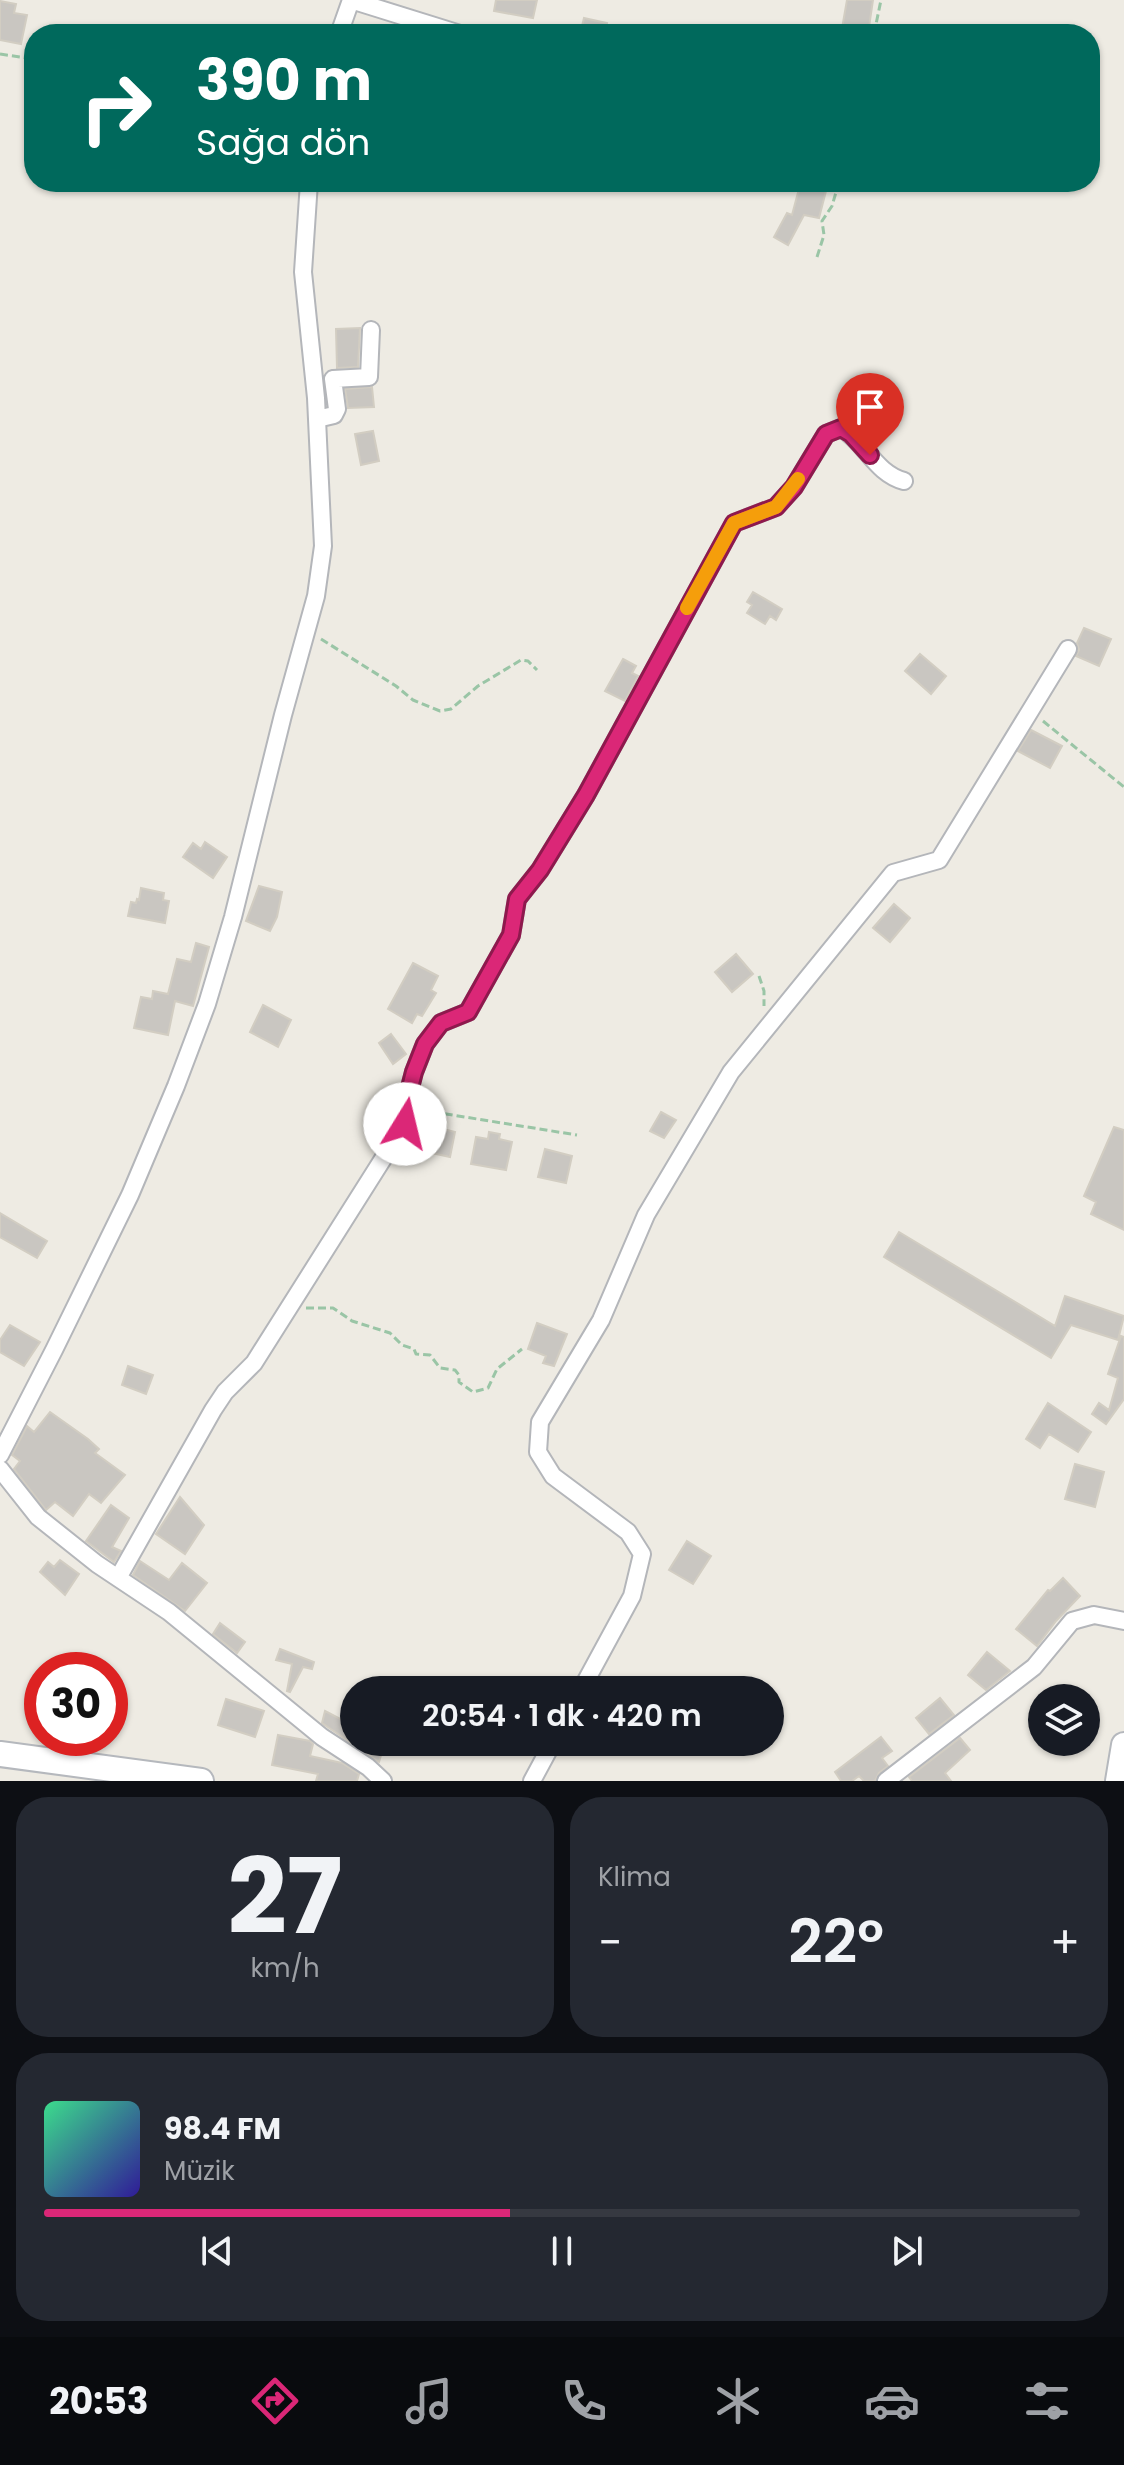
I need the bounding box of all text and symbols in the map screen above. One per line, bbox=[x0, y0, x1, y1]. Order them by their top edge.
text: 390 m bbox=[196, 41, 372, 120]
icon: right bbox=[64, 56, 168, 160]
text: Sağa dön bbox=[196, 117, 370, 168]
pin bbox=[836, 373, 904, 455]
icon: arrive bbox=[848, 385, 892, 429]
position arrow bbox=[363, 1082, 447, 1166]
speed limit sign: 30 bbox=[24, 1652, 128, 1756]
map controls bbox=[1028, 1684, 1100, 1756]
button: layers bbox=[1028, 1684, 1100, 1756]
text: 20:54 · 1 dk · 420 m bbox=[422, 1694, 702, 1737]
text: 27 bbox=[227, 1824, 343, 1969]
text: Klima bbox=[598, 1859, 671, 1895]
text: 22° bbox=[788, 1900, 884, 1984]
text: − bbox=[598, 1912, 622, 1973]
text: + bbox=[1050, 1912, 1080, 1973]
text: km/h bbox=[250, 1950, 320, 1986]
text: 98.4 FM bbox=[164, 2107, 281, 2150]
text: Müzik bbox=[164, 2153, 235, 2189]
icon: previous bbox=[195, 2229, 239, 2273]
icon: pause bbox=[540, 2229, 584, 2273]
icon: next bbox=[885, 2229, 929, 2273]
icon: directions bbox=[247, 2373, 303, 2429]
icon: music bbox=[401, 2373, 457, 2429]
icon: phone bbox=[556, 2373, 612, 2429]
icon: climate bbox=[710, 2373, 766, 2429]
icon: car bbox=[864, 2373, 920, 2429]
icon: filters bbox=[1019, 2373, 1075, 2429]
text: 20:53 bbox=[49, 2376, 149, 2427]

